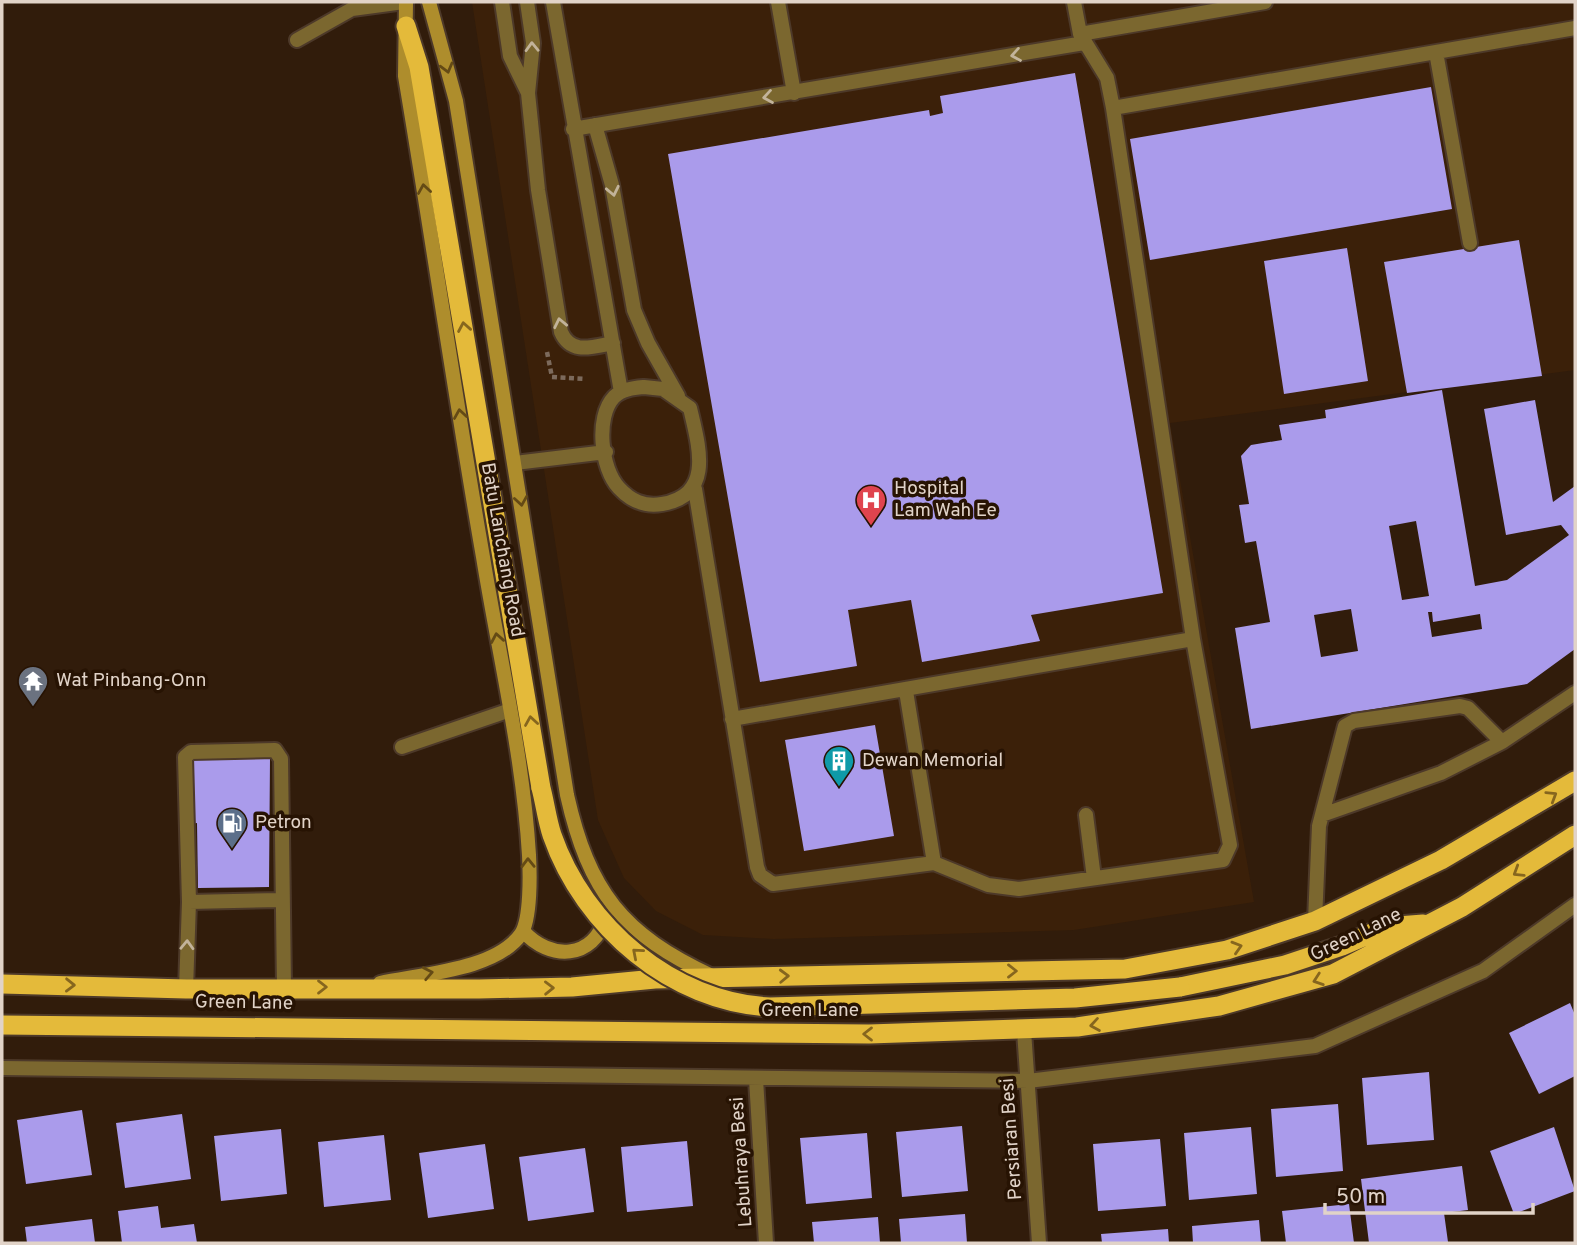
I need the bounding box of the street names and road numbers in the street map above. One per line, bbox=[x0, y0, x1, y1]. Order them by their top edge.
street label: Batu Lanchang Road bbox=[475, 461, 529, 639]
street label: Green Lane bbox=[1307, 903, 1405, 967]
street label: Green Lane bbox=[195, 990, 293, 1016]
street label: Green Lane bbox=[761, 999, 859, 1023]
street label: Persiaran Besi bbox=[996, 1077, 1028, 1201]
street label: Lebuhraya Besi bbox=[725, 1096, 759, 1228]

